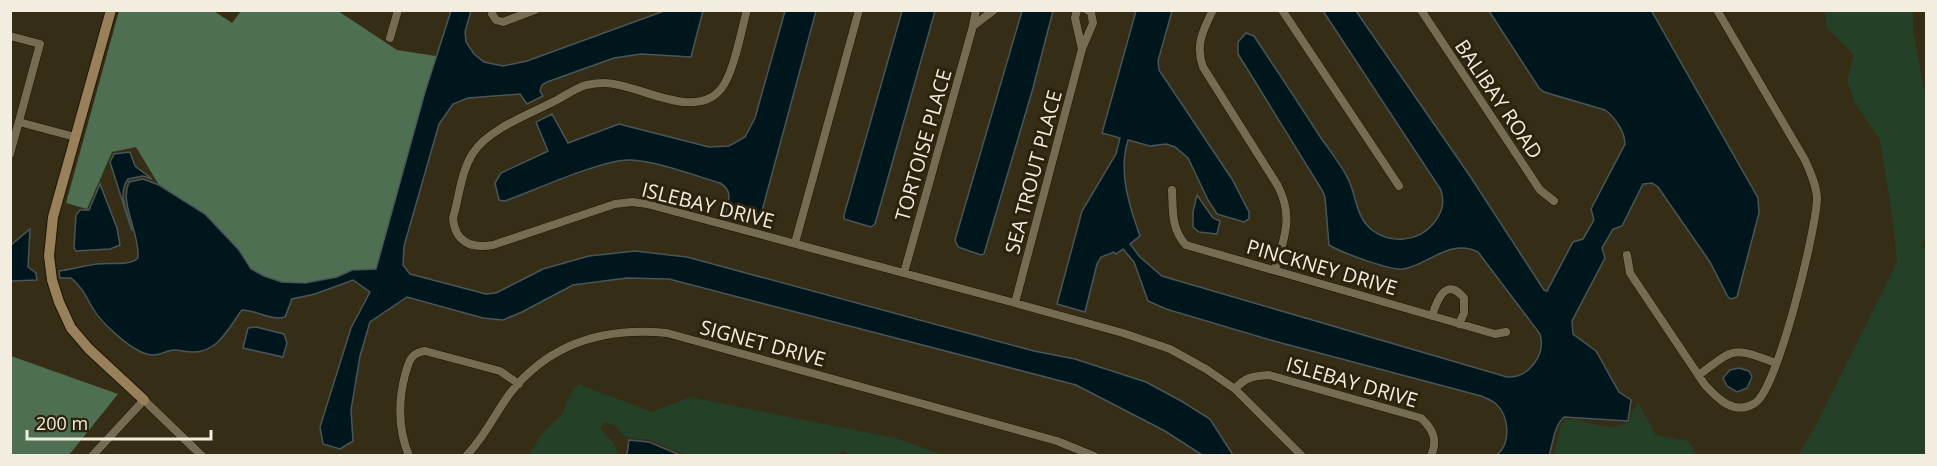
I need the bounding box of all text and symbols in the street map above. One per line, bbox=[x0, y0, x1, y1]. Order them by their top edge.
street label: BALIBAY ROAD bbox=[1449, 34, 1549, 164]
street label: TORTOISE PLACE bbox=[888, 66, 958, 224]
street label: SEA TROUT PLACE bbox=[998, 87, 1068, 257]
street label: ISLEBAY DRIVE bbox=[639, 176, 777, 234]
street label: PINCKNEY DRIVE bbox=[1244, 233, 1400, 301]
street label: SIGNET DRIVE bbox=[697, 313, 829, 373]
street label: ISLEBAY DRIVE bbox=[1283, 350, 1421, 414]
scale bar bbox=[27, 403, 212, 441]
text: 200 m bbox=[36, 411, 88, 435]

